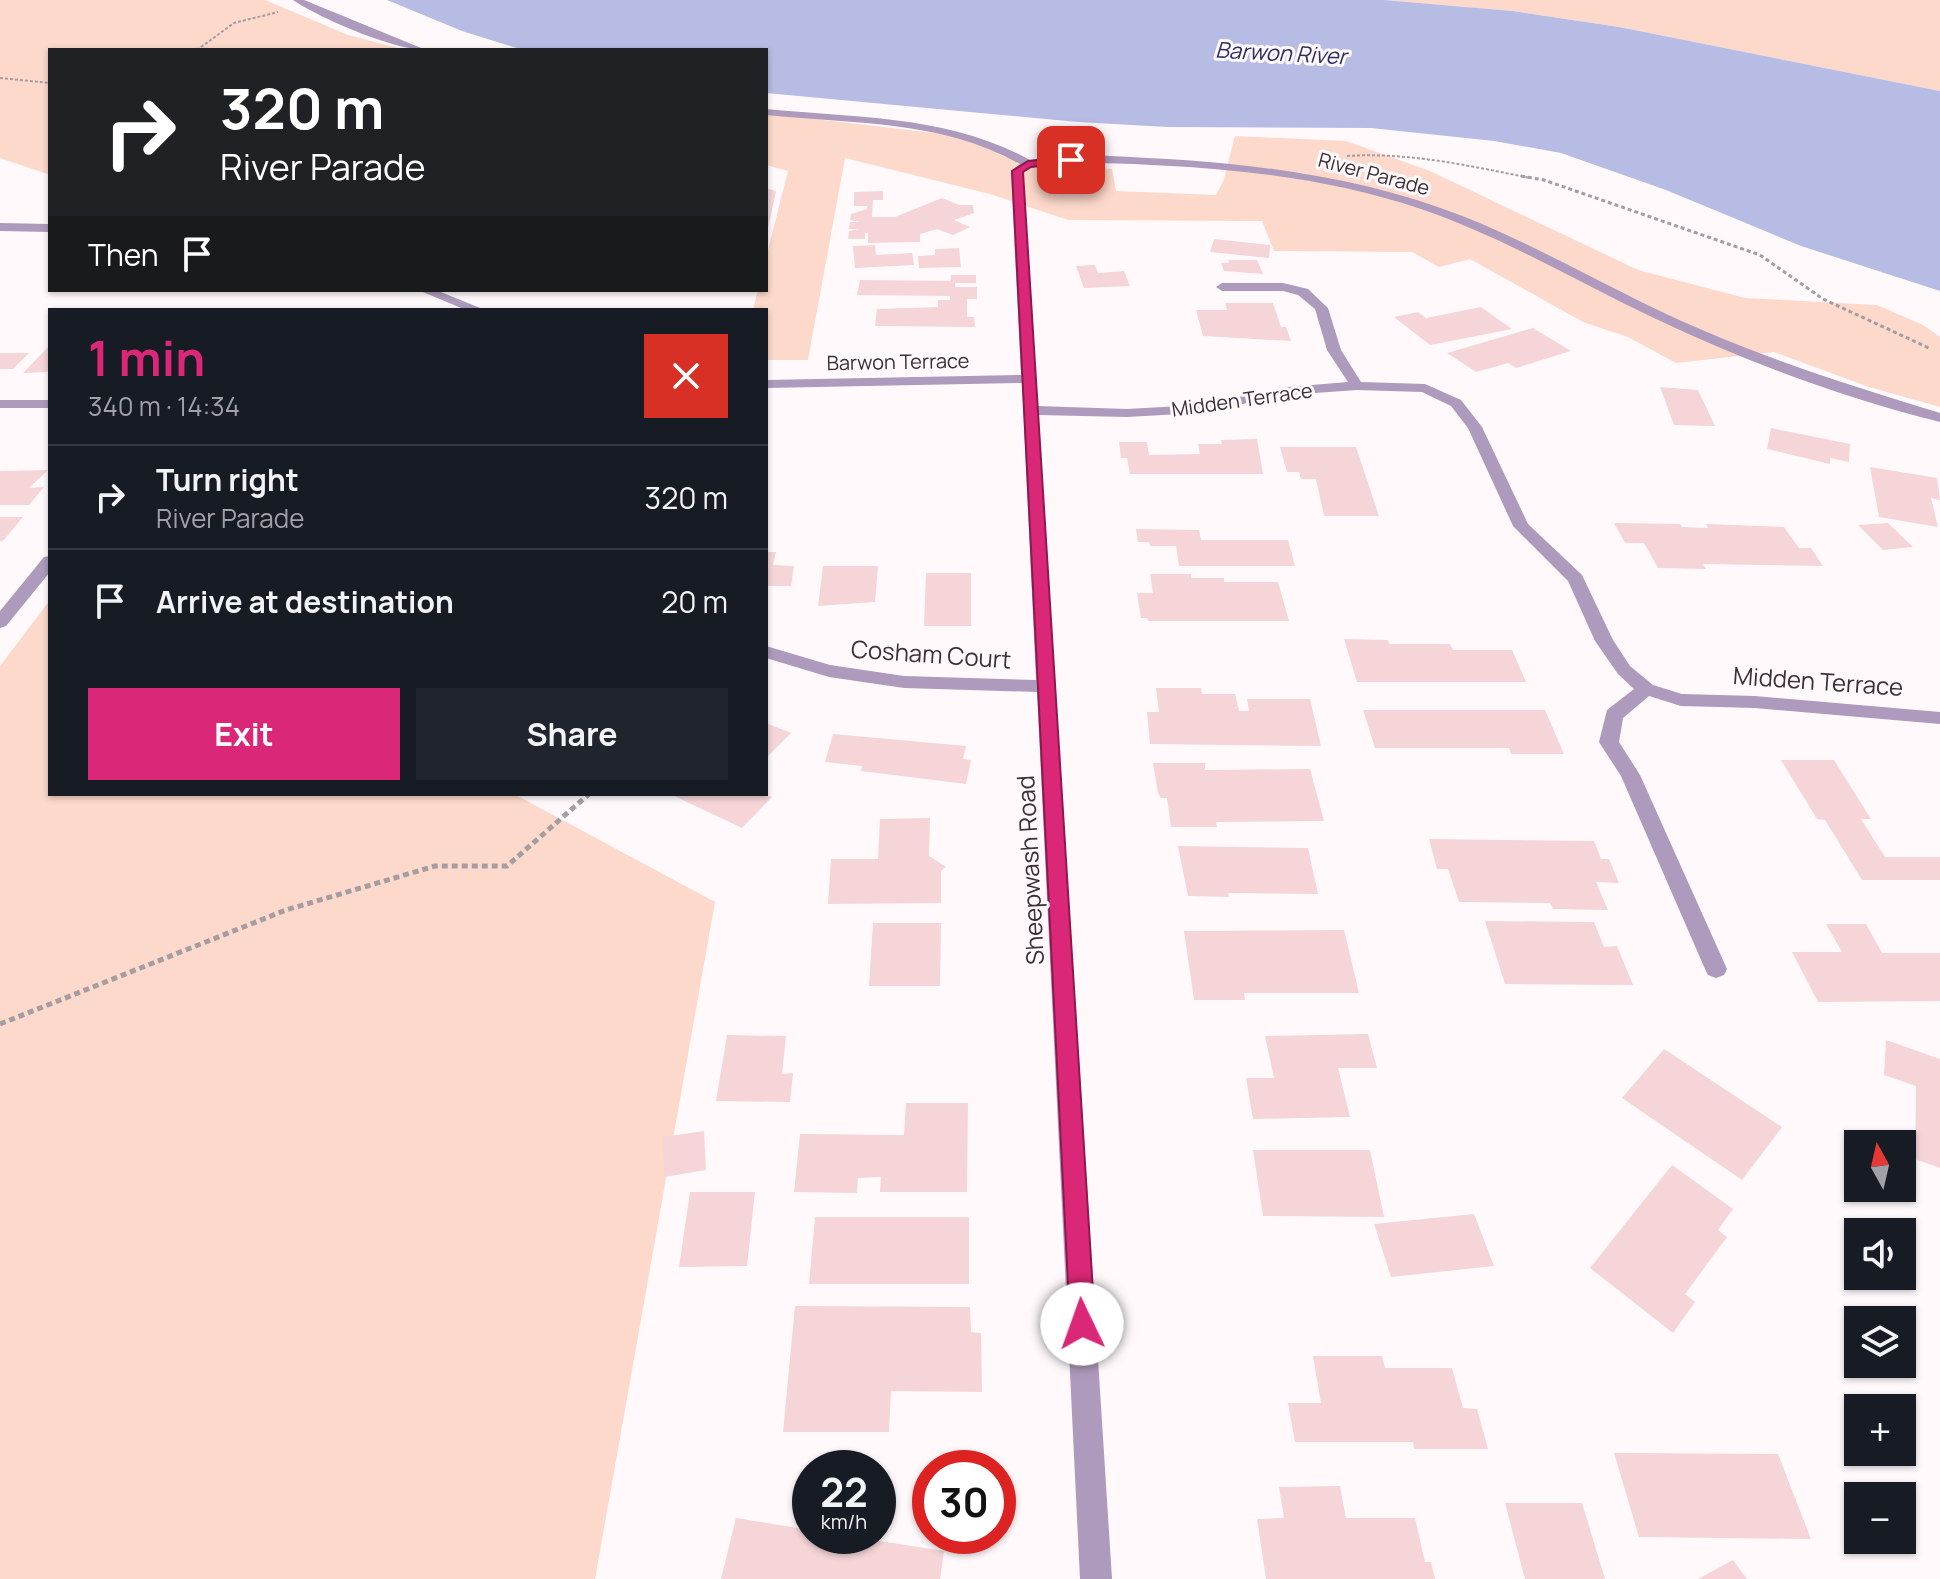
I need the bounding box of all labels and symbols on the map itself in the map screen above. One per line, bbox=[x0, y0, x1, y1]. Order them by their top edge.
water label: Barwon River bbox=[1215, 35, 1350, 72]
pin bbox=[1037, 126, 1105, 194]
street label: River Parade bbox=[1316, 146, 1433, 201]
street label: Barwon Terrace bbox=[826, 347, 970, 376]
street label: Midden Terrace bbox=[1170, 376, 1314, 423]
street label: Cosham Court bbox=[850, 631, 1012, 676]
street label: Midden Terrace bbox=[1732, 658, 1904, 703]
street label: Sheepwash Road bbox=[1008, 774, 1051, 966]
north arrow bbox=[1844, 1130, 1916, 1202]
position arrow bbox=[1040, 1282, 1124, 1366]
speed limit sign: 30 bbox=[912, 1450, 1016, 1554]

